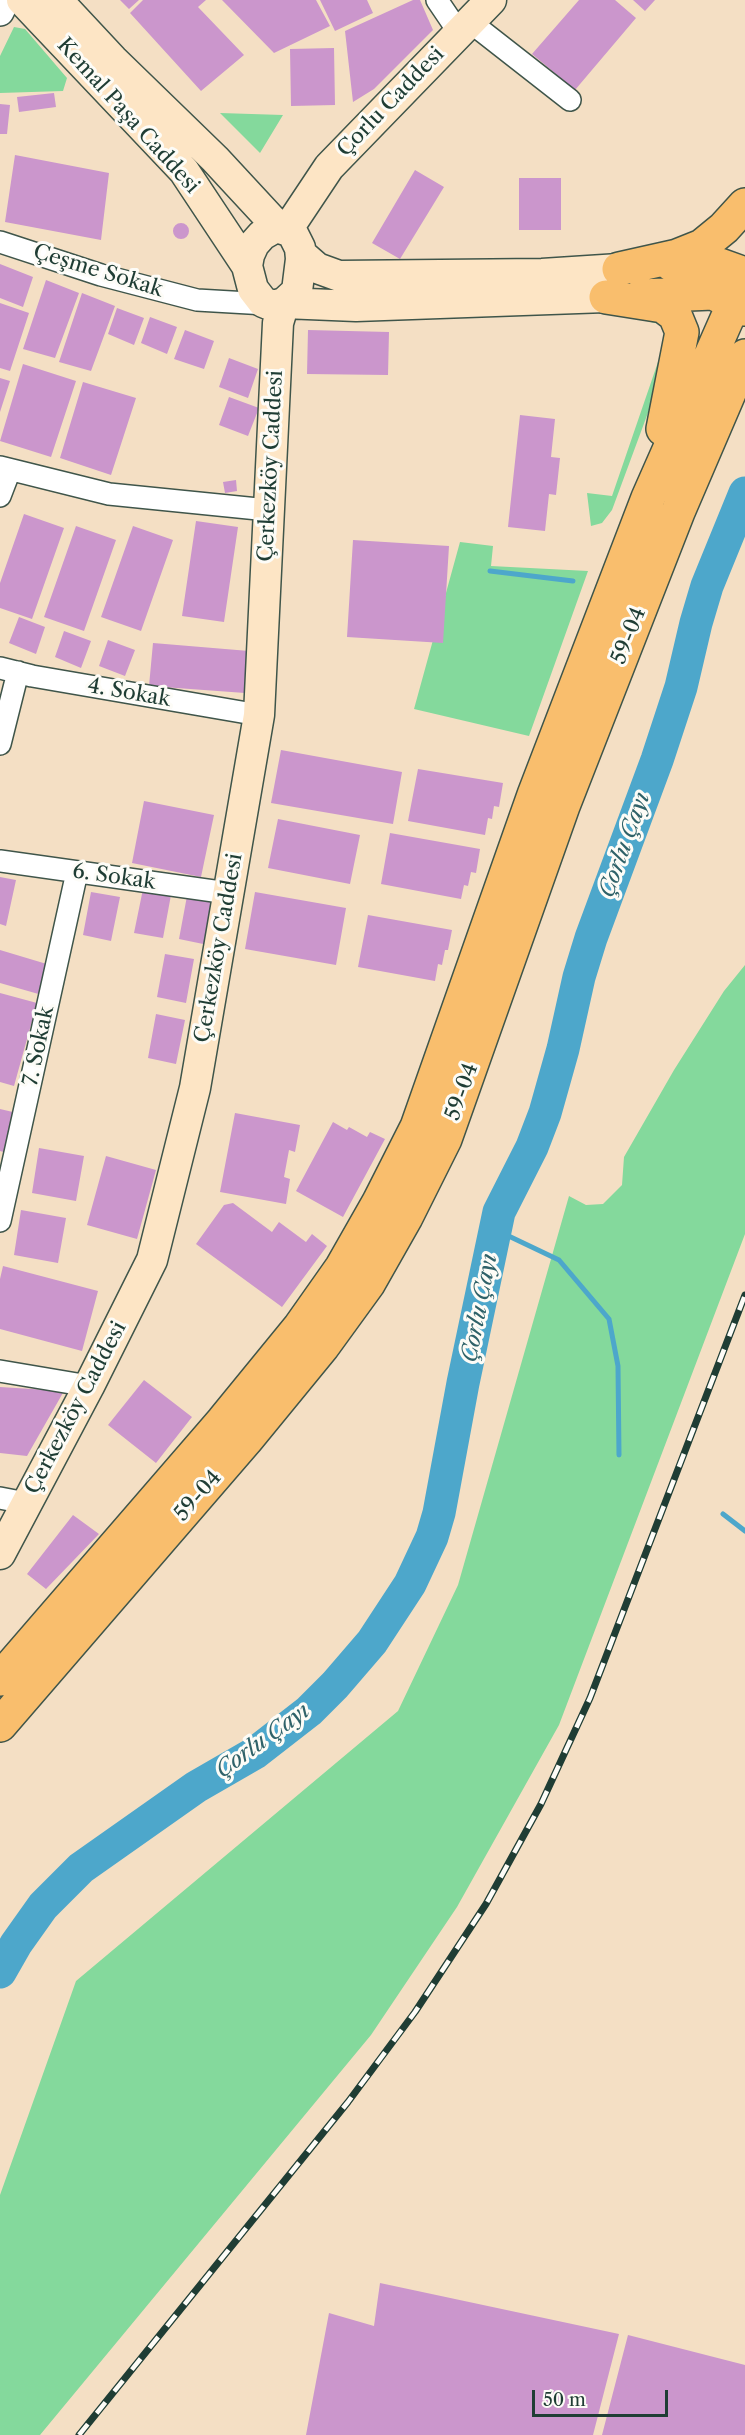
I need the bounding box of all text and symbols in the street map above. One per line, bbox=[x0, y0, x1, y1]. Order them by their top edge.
street label: Kemal Paşa Caddesi bbox=[52, 33, 204, 199]
street label: Çorlu Caddesi bbox=[332, 42, 450, 162]
street label: Çeşme Sokak bbox=[30, 239, 166, 303]
street label: Çerkezköy Caddesi bbox=[253, 370, 289, 562]
street label: 59-04 bbox=[606, 604, 652, 668]
street label: 4. Sokak bbox=[86, 673, 172, 713]
water label: Çorlu Çayı bbox=[594, 789, 656, 901]
street label: Çerkezköy Caddesi bbox=[190, 851, 248, 1045]
street label: 6. Sokak bbox=[71, 859, 157, 895]
street label: 7. Sokak bbox=[18, 1004, 60, 1088]
street label: 59-04 bbox=[440, 1060, 484, 1124]
water label: Çorlu Çayı bbox=[457, 1251, 503, 1365]
street label: Çerkezköy Caddesi bbox=[20, 1317, 132, 1499]
street label: 59-04 bbox=[169, 1466, 227, 1526]
water label: Çorlu Çayı bbox=[211, 1698, 315, 1784]
scale bar bbox=[535, 2378, 672, 2416]
text: 50 m bbox=[543, 2389, 586, 2411]

